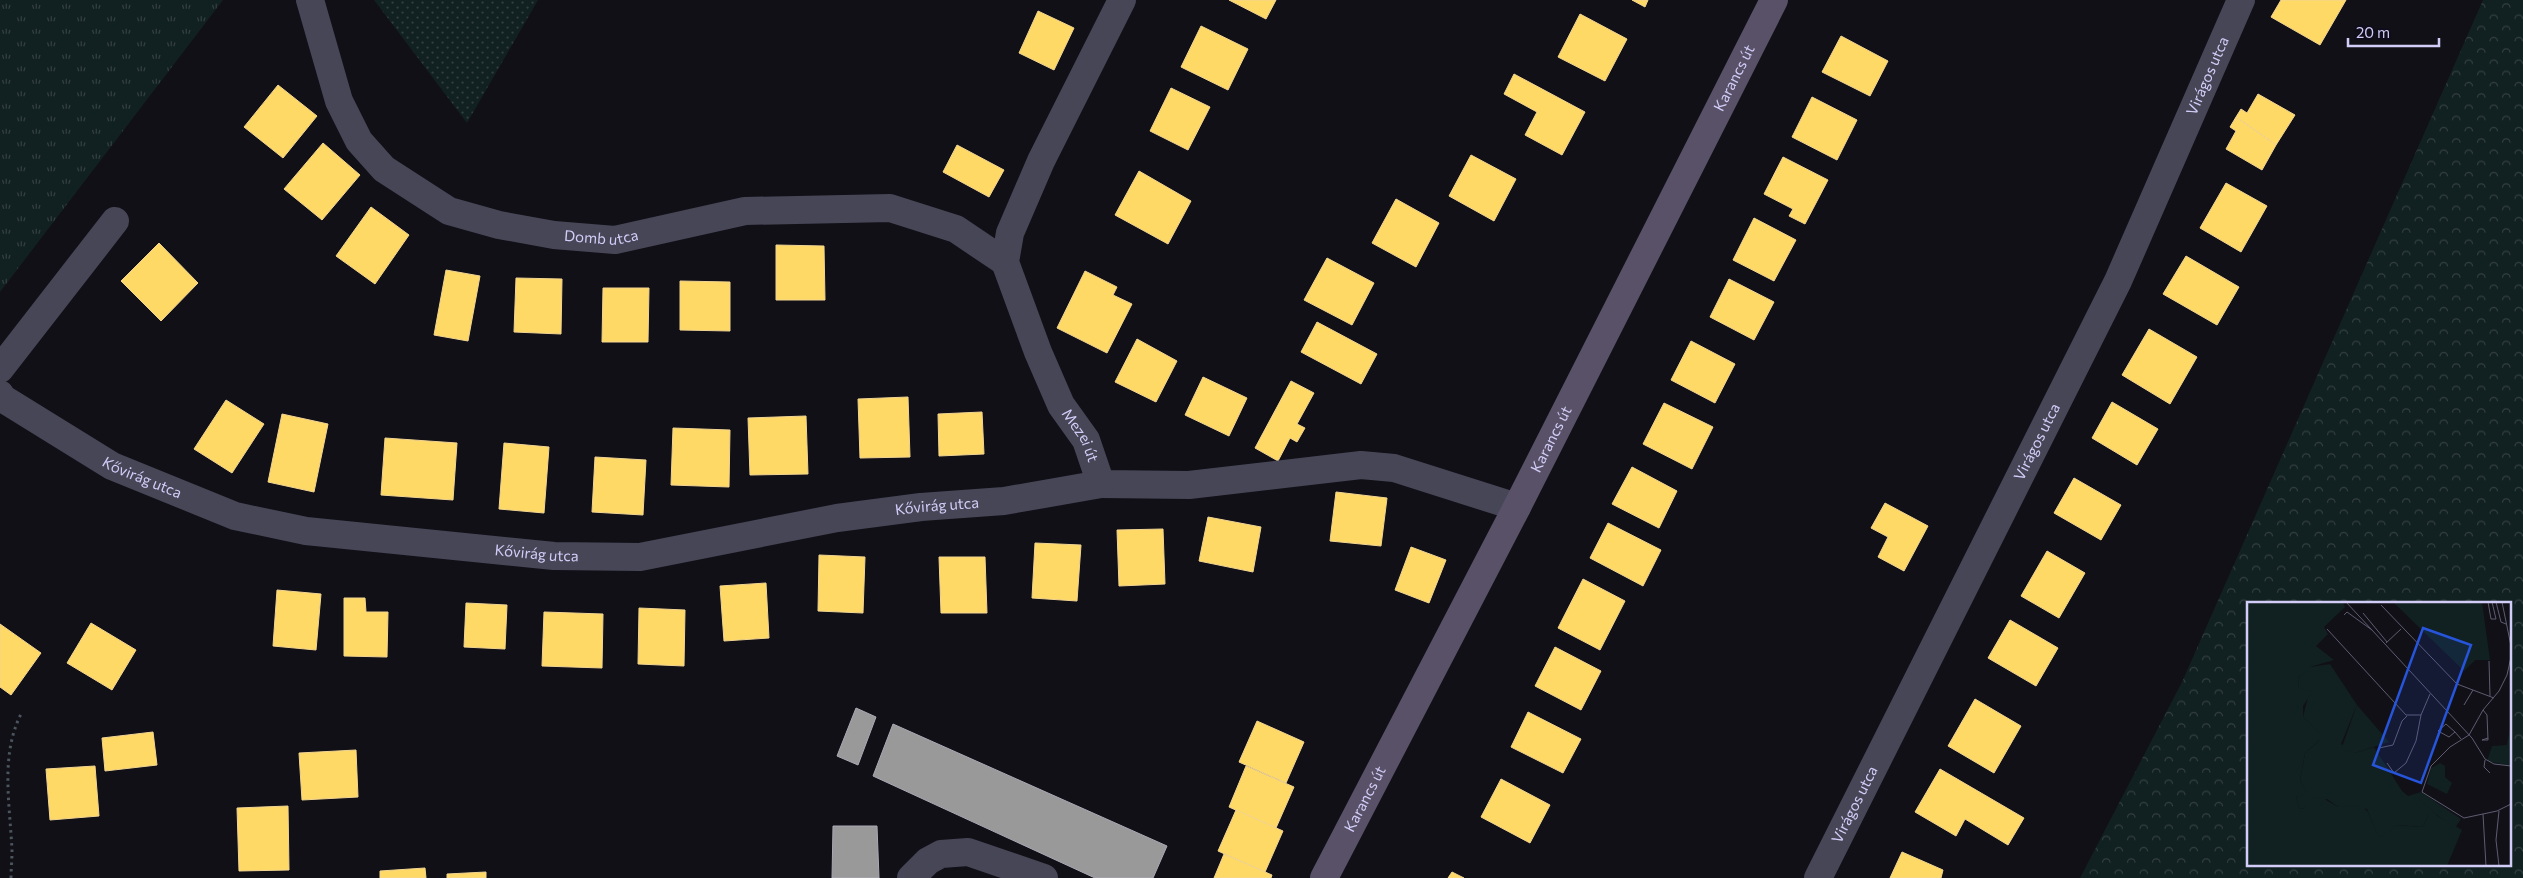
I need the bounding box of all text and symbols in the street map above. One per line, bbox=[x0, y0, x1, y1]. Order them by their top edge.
scale bar bbox=[2348, 15, 2439, 47]
text: 20 m bbox=[2356, 23, 2390, 41]
street label: Virágos utca bbox=[2182, 33, 2232, 118]
street label: Karancs út bbox=[1709, 42, 1758, 114]
street label: Domb utca bbox=[563, 225, 640, 248]
street label: Virágos utca bbox=[2009, 400, 2063, 483]
street label: Karancs út bbox=[1526, 403, 1575, 475]
street label: Mezei út bbox=[1058, 405, 1103, 464]
street label: Kővirág utca bbox=[99, 452, 185, 501]
street label: Kővirág utca bbox=[894, 493, 980, 518]
street label: Kővirág utca bbox=[494, 540, 579, 564]
inset map bbox=[2247, 602, 2510, 866]
street label: Karancs út bbox=[1340, 763, 1389, 835]
street label: Virágos utca bbox=[1827, 763, 1881, 846]

